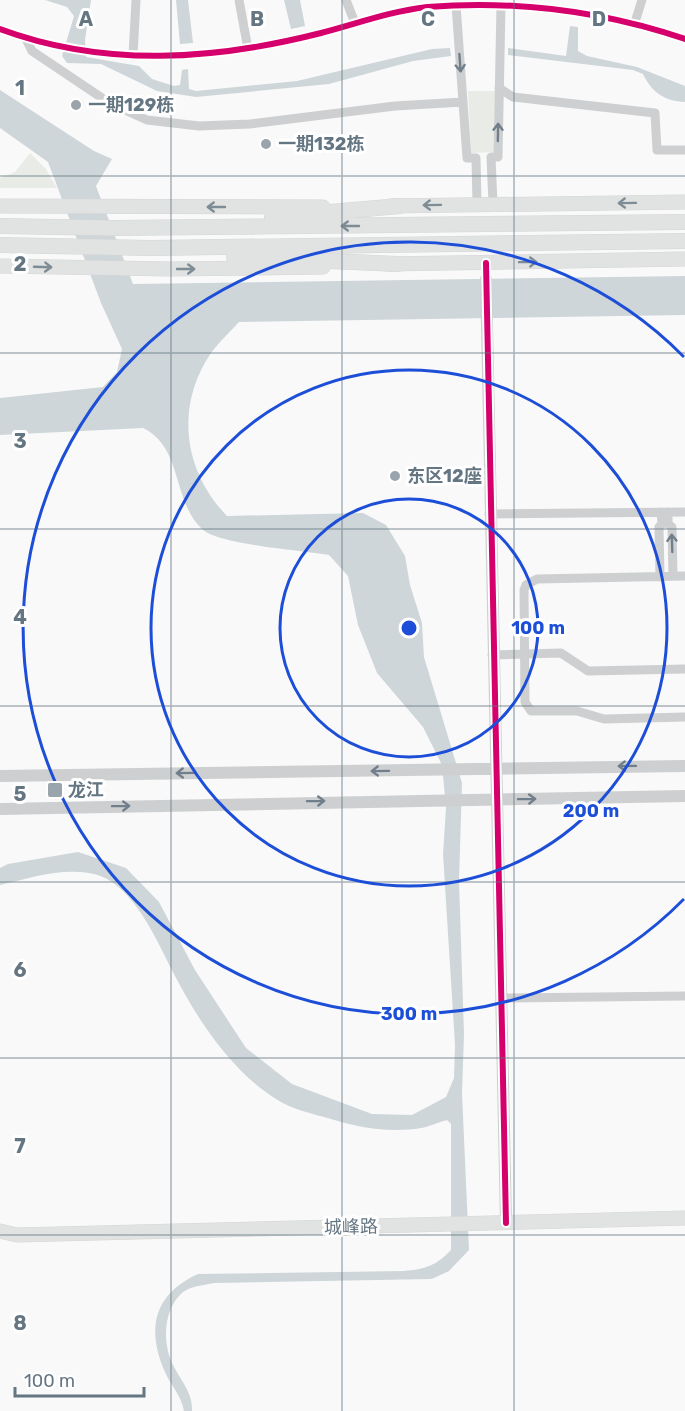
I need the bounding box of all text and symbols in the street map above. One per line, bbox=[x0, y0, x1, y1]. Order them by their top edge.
text: A bbox=[79, 7, 94, 31]
text: B bbox=[250, 7, 264, 31]
text: C bbox=[421, 7, 435, 31]
text: D bbox=[592, 7, 606, 31]
one-way arrow bbox=[455, 53, 466, 73]
text: 1 bbox=[15, 76, 25, 100]
place label: 一期129栋 bbox=[88, 94, 174, 116]
marker: 一期129栋 bbox=[69, 98, 83, 112]
one-way arrow bbox=[493, 122, 504, 142]
place label: 一期132栋 bbox=[278, 133, 365, 155]
marker: 一期132栋 bbox=[259, 137, 273, 151]
one-way arrow bbox=[617, 197, 637, 208]
one-way arrow bbox=[422, 200, 442, 211]
one-way arrow bbox=[206, 201, 226, 213]
one-way arrow bbox=[340, 220, 360, 232]
text: 2 bbox=[14, 252, 27, 276]
one-way arrow bbox=[518, 256, 538, 268]
one-way arrow bbox=[32, 261, 52, 273]
one-way arrow bbox=[176, 263, 196, 275]
text: 3 bbox=[13, 429, 27, 453]
place label: 东区12座 bbox=[407, 465, 482, 487]
marker: 东区12座 bbox=[388, 469, 402, 483]
one-way arrow bbox=[666, 534, 678, 554]
text: 4 bbox=[13, 605, 27, 629]
text: 100 m bbox=[511, 617, 565, 639]
centre of rings bbox=[399, 618, 419, 638]
one-way arrow bbox=[617, 761, 637, 772]
one-way arrow bbox=[371, 765, 391, 777]
one-way arrow bbox=[176, 767, 196, 779]
place label: 龙江 bbox=[68, 779, 104, 801]
marker: 龙江 bbox=[46, 781, 64, 799]
text: 5 bbox=[14, 782, 27, 806]
one-way arrow bbox=[517, 793, 537, 805]
one-way arrow bbox=[306, 796, 326, 807]
one-way arrow bbox=[111, 800, 131, 812]
text: 200 m bbox=[563, 800, 619, 822]
text: 6 bbox=[13, 958, 27, 982]
text: 300 m bbox=[381, 1003, 437, 1025]
text: 7 bbox=[14, 1134, 26, 1158]
street label: 城峰路 bbox=[324, 1216, 378, 1238]
text: 8 bbox=[13, 1311, 27, 1335]
scale bar bbox=[15, 1360, 144, 1398]
text: 100 m bbox=[24, 1370, 75, 1392]

